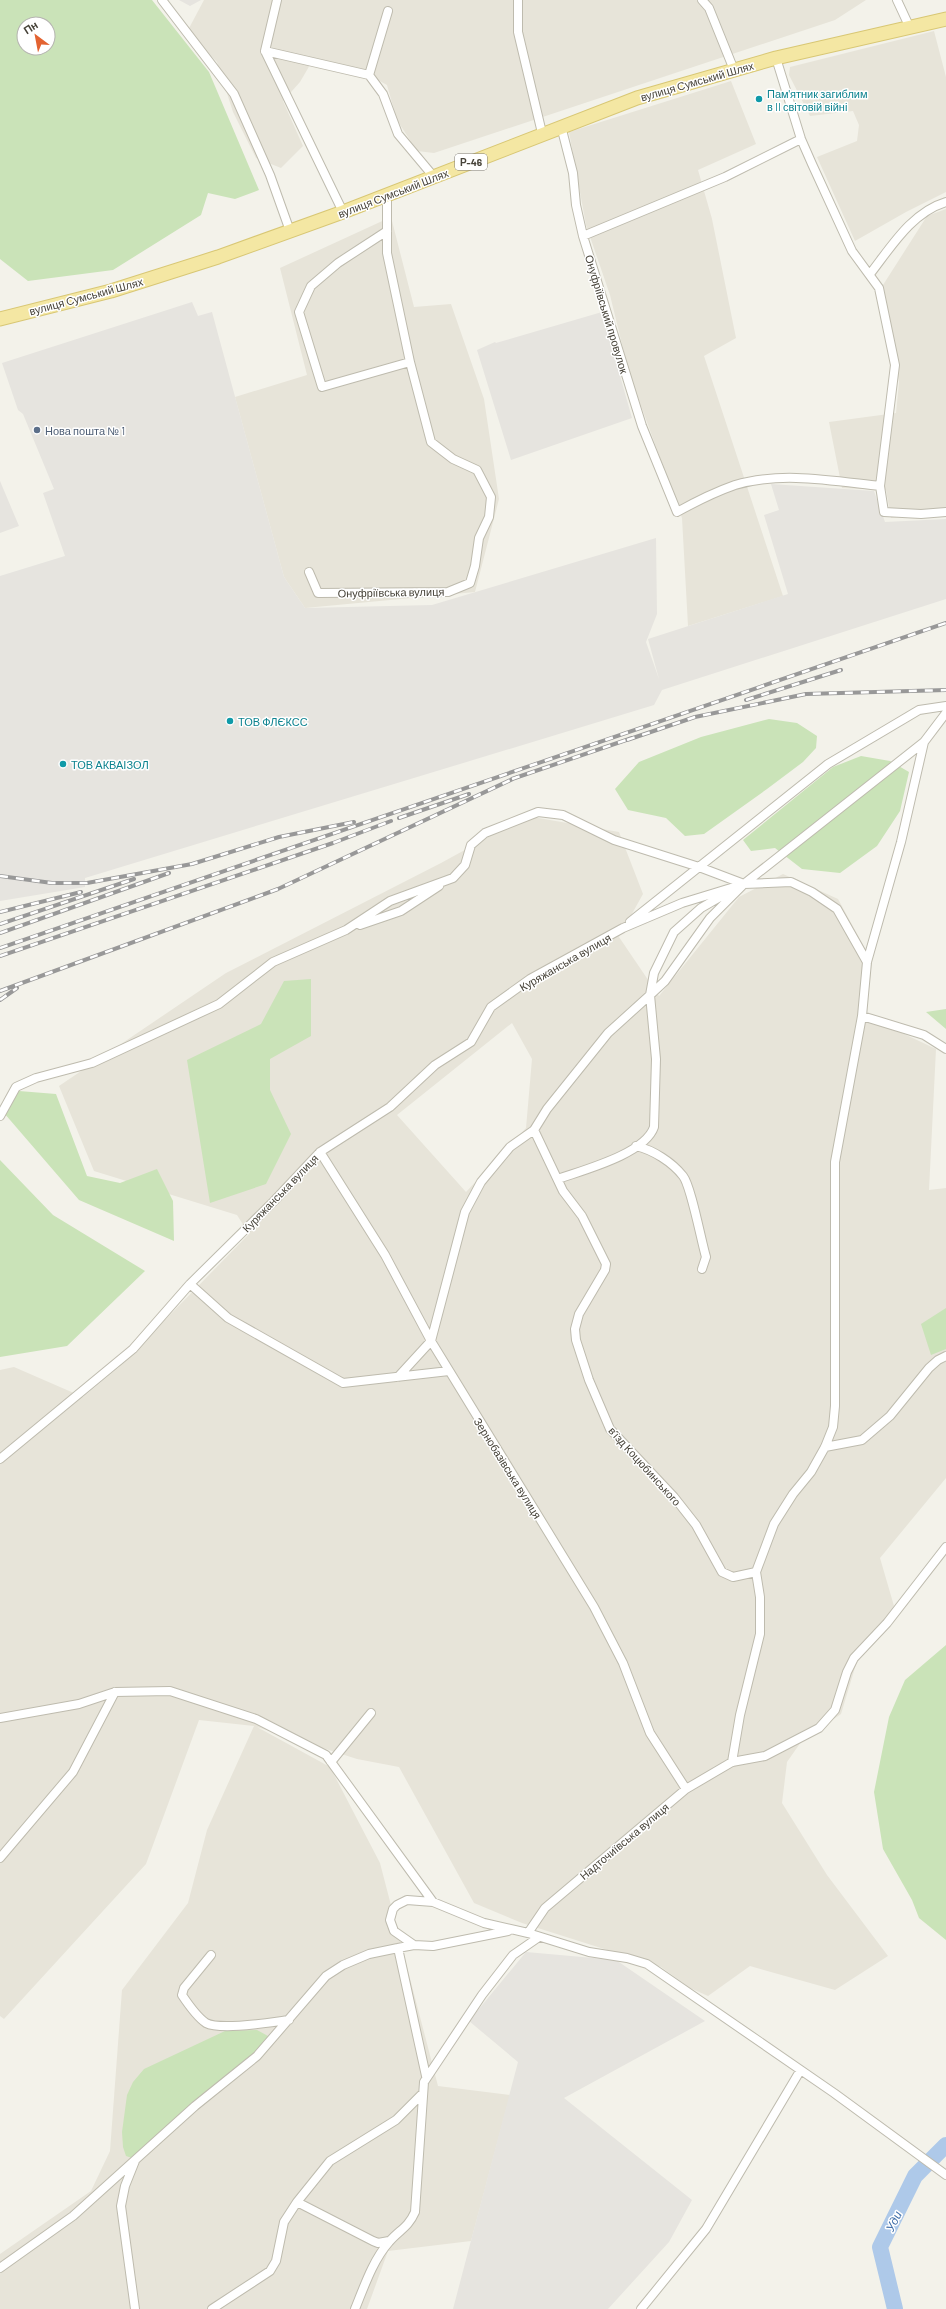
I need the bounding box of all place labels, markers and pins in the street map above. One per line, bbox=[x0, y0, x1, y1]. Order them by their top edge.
place label: Пам'ятник загиблим в II світовій війні bbox=[767, 87, 868, 113]
marker: Пам'ятник загиблим в II світовій війні bbox=[754, 94, 764, 104]
place label: Нова пошта № 1 bbox=[45, 424, 125, 437]
marker: Нова пошта № 1 bbox=[32, 425, 42, 435]
place label: ТОВ ФЛЄКСС bbox=[238, 715, 308, 728]
marker: ТОВ ФЛЄКСС bbox=[225, 716, 235, 726]
place label: ТОВ АКВАІЗОЛ bbox=[71, 758, 149, 771]
marker: ТОВ АКВАІЗОЛ bbox=[58, 759, 68, 769]

